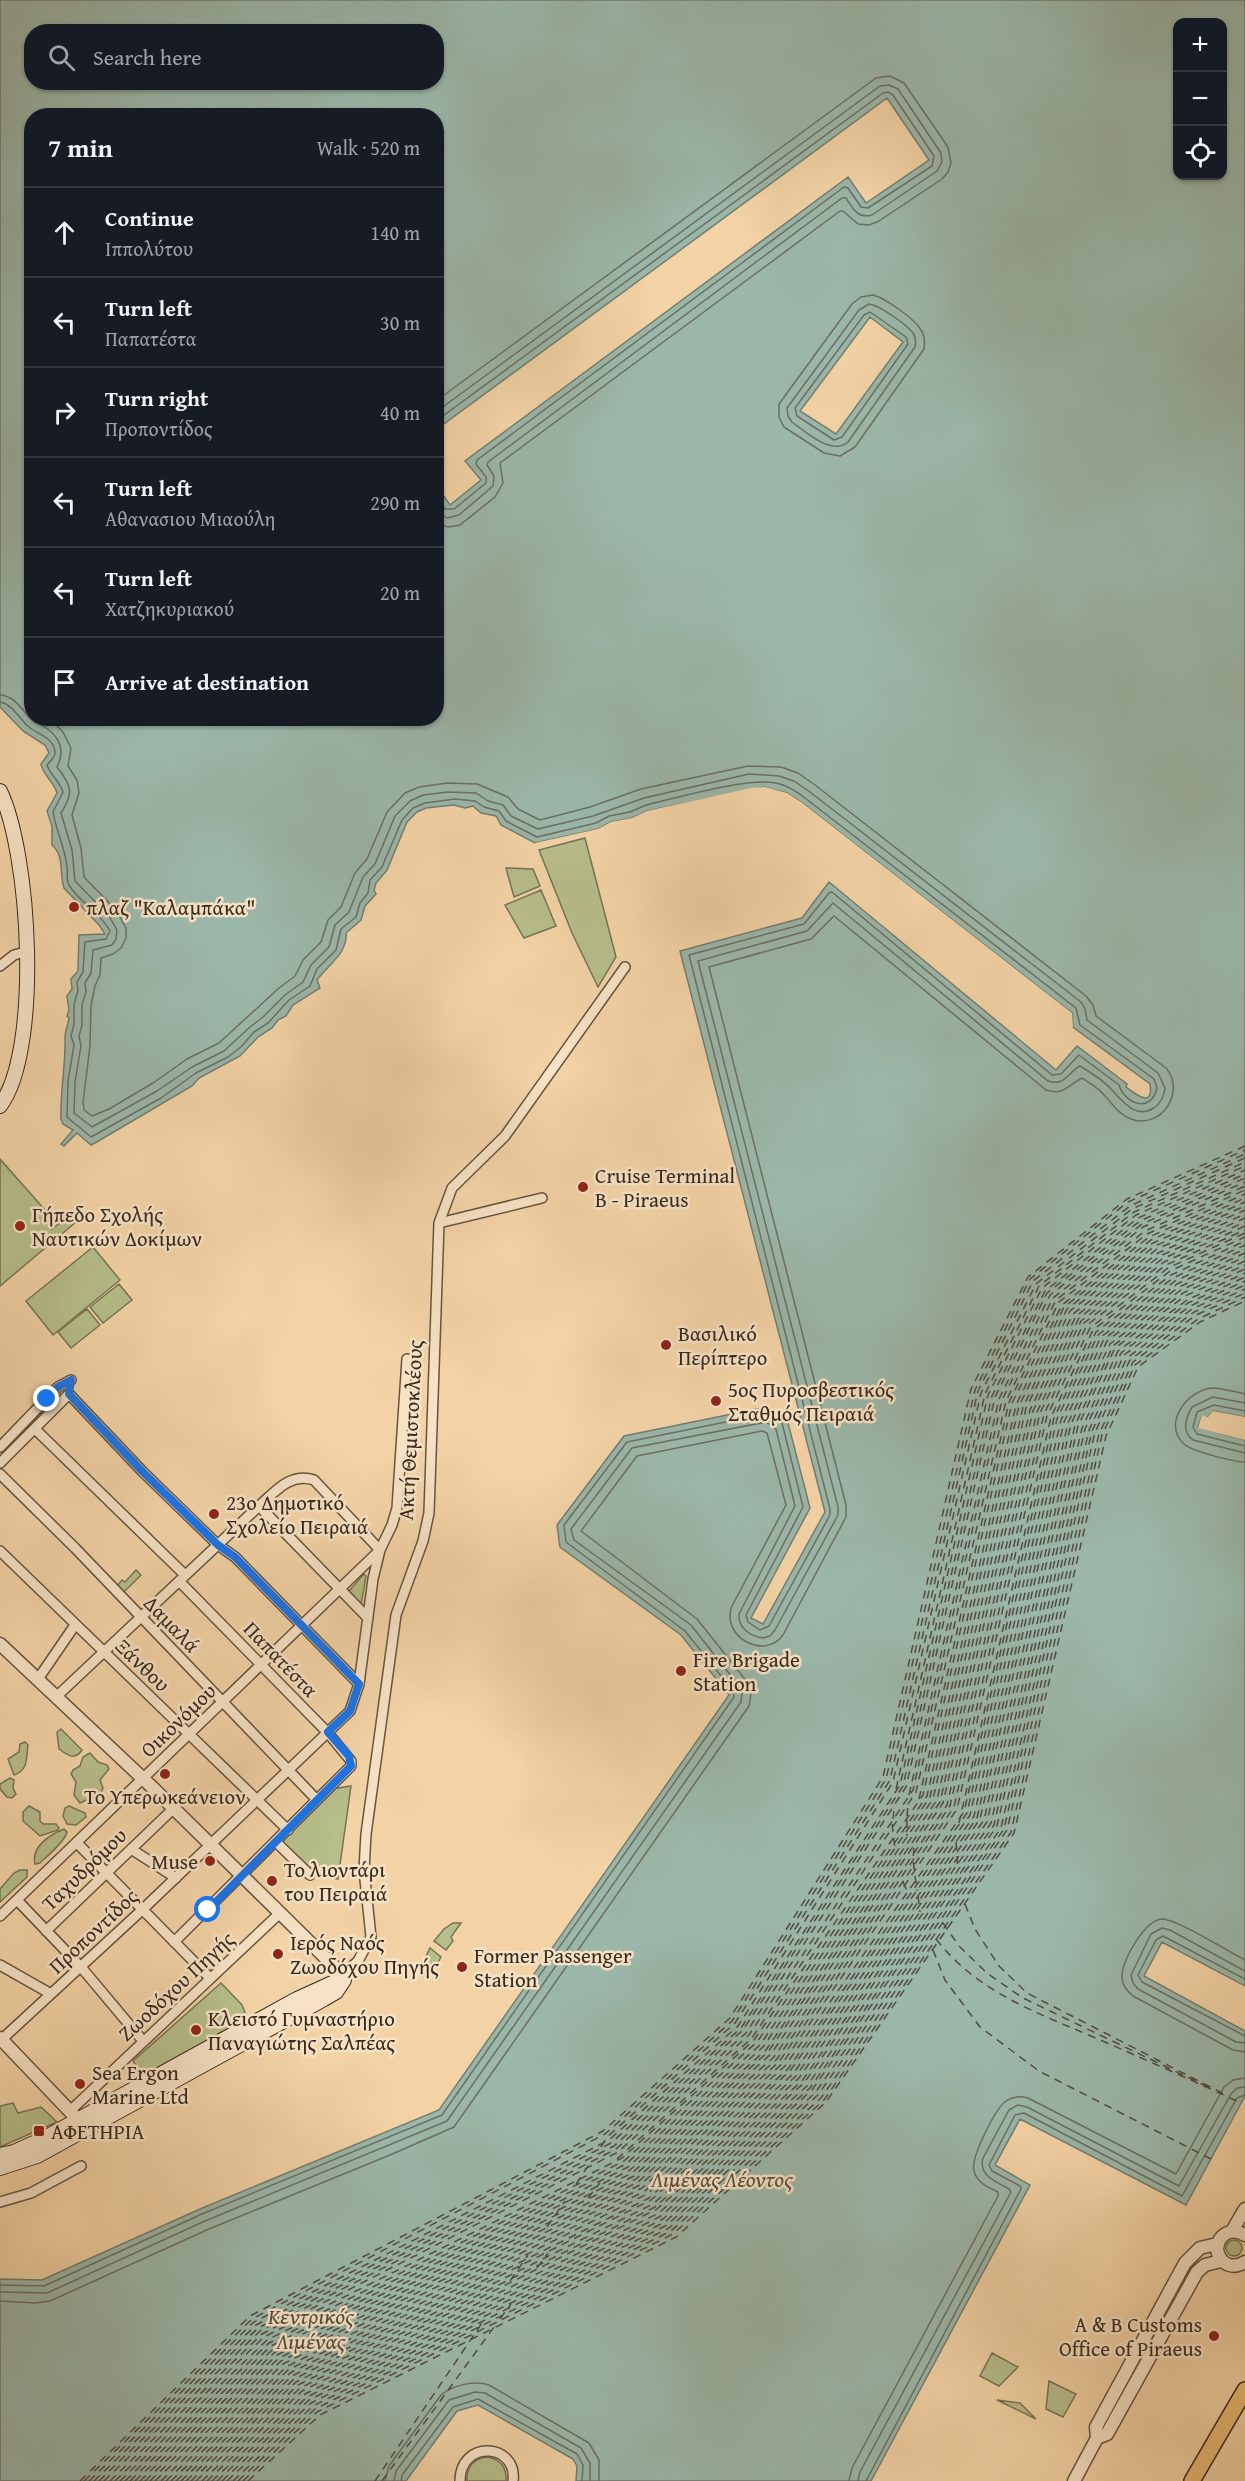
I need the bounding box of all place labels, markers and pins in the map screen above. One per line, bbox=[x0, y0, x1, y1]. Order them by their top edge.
place label: πλαζ "Καλαμπάκα" bbox=[86, 892, 256, 923]
marker: πλαζ "Καλαμπάκα" bbox=[67, 900, 81, 914]
place label: Cruise Terminal B - Piraeus bbox=[595, 1160, 735, 1215]
marker: Cruise Terminal B - Piraeus bbox=[576, 1180, 590, 1194]
place label: Γήπεδο Σχολής Ναυτικών Δοκίμων bbox=[32, 1199, 202, 1254]
marker: Γήπεδο Σχολής Ναυτικών Δοκίμων bbox=[13, 1219, 27, 1233]
place label: Βασιλικό Περίπτερο bbox=[678, 1318, 767, 1373]
marker: Βασιλικό Περίπτερο bbox=[659, 1338, 673, 1352]
place label: 5ος Πυροσβεστικός Σταθμός Πειραιά bbox=[728, 1374, 894, 1429]
marker: 5ος Πυροσβεστικός Σταθμός Πειραιά bbox=[709, 1394, 723, 1408]
place label: 23ο Δημοτικό Σχολείο Πειραιά bbox=[226, 1487, 368, 1542]
marker: 23ο Δημοτικό Σχολείο Πειραιά bbox=[207, 1507, 221, 1521]
place label: Fire Brigade Station bbox=[693, 1644, 800, 1699]
marker: Fire Brigade Station bbox=[674, 1664, 688, 1678]
marker: Το Υπερωκεάνειον bbox=[158, 1767, 172, 1781]
place label: Το Υπερωκεάνειον bbox=[84, 1781, 246, 1812]
place label: Muse bbox=[151, 1846, 198, 1877]
marker: Muse bbox=[203, 1854, 217, 1868]
place label: Το λιοντάρι του Πειραιά bbox=[284, 1854, 388, 1909]
marker: Το λιοντάρι του Πειραιά bbox=[265, 1874, 279, 1888]
place label: Ιερός Ναός Ζωοδόχου Πηγής bbox=[290, 1927, 439, 1982]
place label: Former Passenger Station bbox=[474, 1940, 632, 1995]
marker: Ιερός Ναός Ζωοδόχου Πηγής bbox=[271, 1947, 285, 1961]
marker: Former Passenger Station bbox=[455, 1960, 469, 1974]
place label: Κλειστό Γυμναστήριο Παναγιώτης Σαλπέας bbox=[208, 2003, 395, 2058]
marker: Κλειστό Γυμναστήριο Παναγιώτης Σαλπέας bbox=[189, 2023, 203, 2037]
place label: Sea Ergon Marine Ltd bbox=[92, 2057, 190, 2112]
marker: Sea Ergon Marine Ltd bbox=[73, 2077, 87, 2091]
place label: ΑΦΕΤΗΡΙΑ bbox=[51, 2116, 145, 2147]
marker: ΑΦΕΤΗΡΙΑ bbox=[32, 2124, 46, 2138]
place label: A & B Customs Office of Piraeus bbox=[1059, 2309, 1202, 2364]
marker: A & B Customs Office of Piraeus bbox=[1207, 2329, 1221, 2343]

